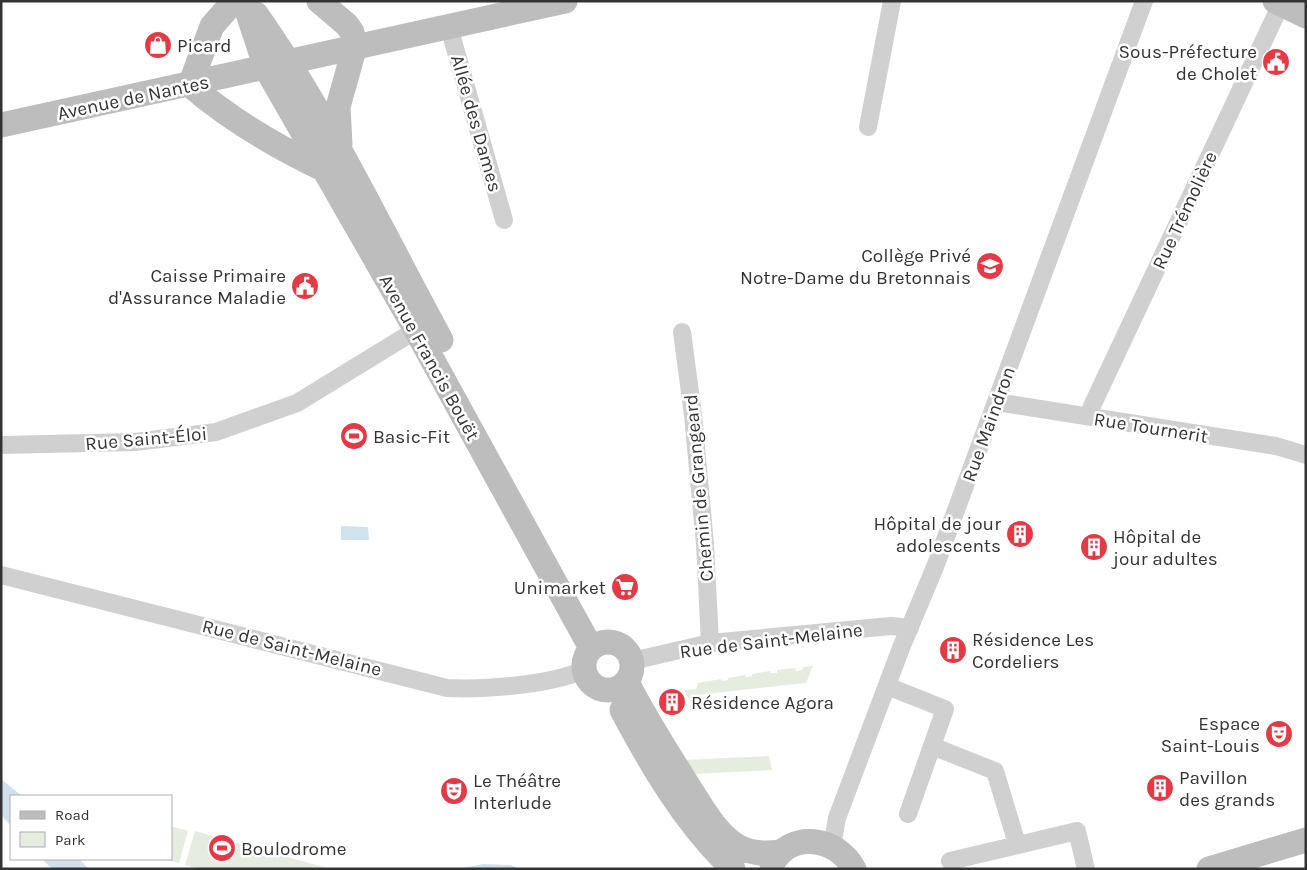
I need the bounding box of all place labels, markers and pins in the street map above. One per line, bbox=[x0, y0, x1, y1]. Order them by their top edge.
shop icon: Picard bbox=[143, 30, 173, 60]
place label: Picard bbox=[177, 35, 232, 57]
place label: Sous-Préfecture de Cholet bbox=[1119, 41, 1257, 85]
public building icon: Sous-Préfecture de Cholet bbox=[1261, 47, 1291, 77]
place label: Collège Privé Notre-Dame du Bretonnais bbox=[740, 245, 971, 289]
school or university icon: Collège Privé Notre-Dame du Bretonnais bbox=[975, 251, 1005, 281]
place label: Caisse Primaire d'Assurance Maladie bbox=[108, 265, 286, 309]
public building icon: Caisse Primaire d'Assurance Maladie bbox=[290, 271, 320, 301]
sports icon: Basic-Fit bbox=[339, 421, 369, 451]
place label: Basic-Fit bbox=[373, 426, 450, 448]
place label: Hôpital de jour adolescents bbox=[873, 513, 1001, 557]
building icon: Hôpital de jour adolescents bbox=[1005, 519, 1035, 549]
place label: Hôpital de jour adultes bbox=[1111, 526, 1218, 570]
building icon: Hôpital de jour adultes bbox=[1079, 532, 1109, 562]
supermarket icon: Unimarket bbox=[610, 572, 640, 602]
place label: Unimarket bbox=[514, 577, 606, 599]
place label: Résidence Les Cordeliers bbox=[972, 629, 1094, 673]
building icon: Résidence Les Cordeliers bbox=[938, 635, 968, 665]
building icon: Résidence Agora bbox=[657, 687, 687, 717]
place label: Résidence Agora bbox=[691, 692, 834, 714]
place label: Espace Saint-Louis bbox=[1161, 713, 1260, 757]
theatre icon: Espace Saint-Louis bbox=[1264, 719, 1294, 749]
place label: Pavillon des grands bbox=[1179, 767, 1275, 811]
place label: Le Théâtre Interlude bbox=[473, 770, 561, 814]
building icon: Pavillon des grands bbox=[1145, 773, 1175, 803]
theatre icon: Le Théâtre Interlude bbox=[439, 776, 469, 806]
sports icon: Boulodrome bbox=[207, 833, 237, 863]
place label: Boulodrome bbox=[241, 838, 346, 860]

